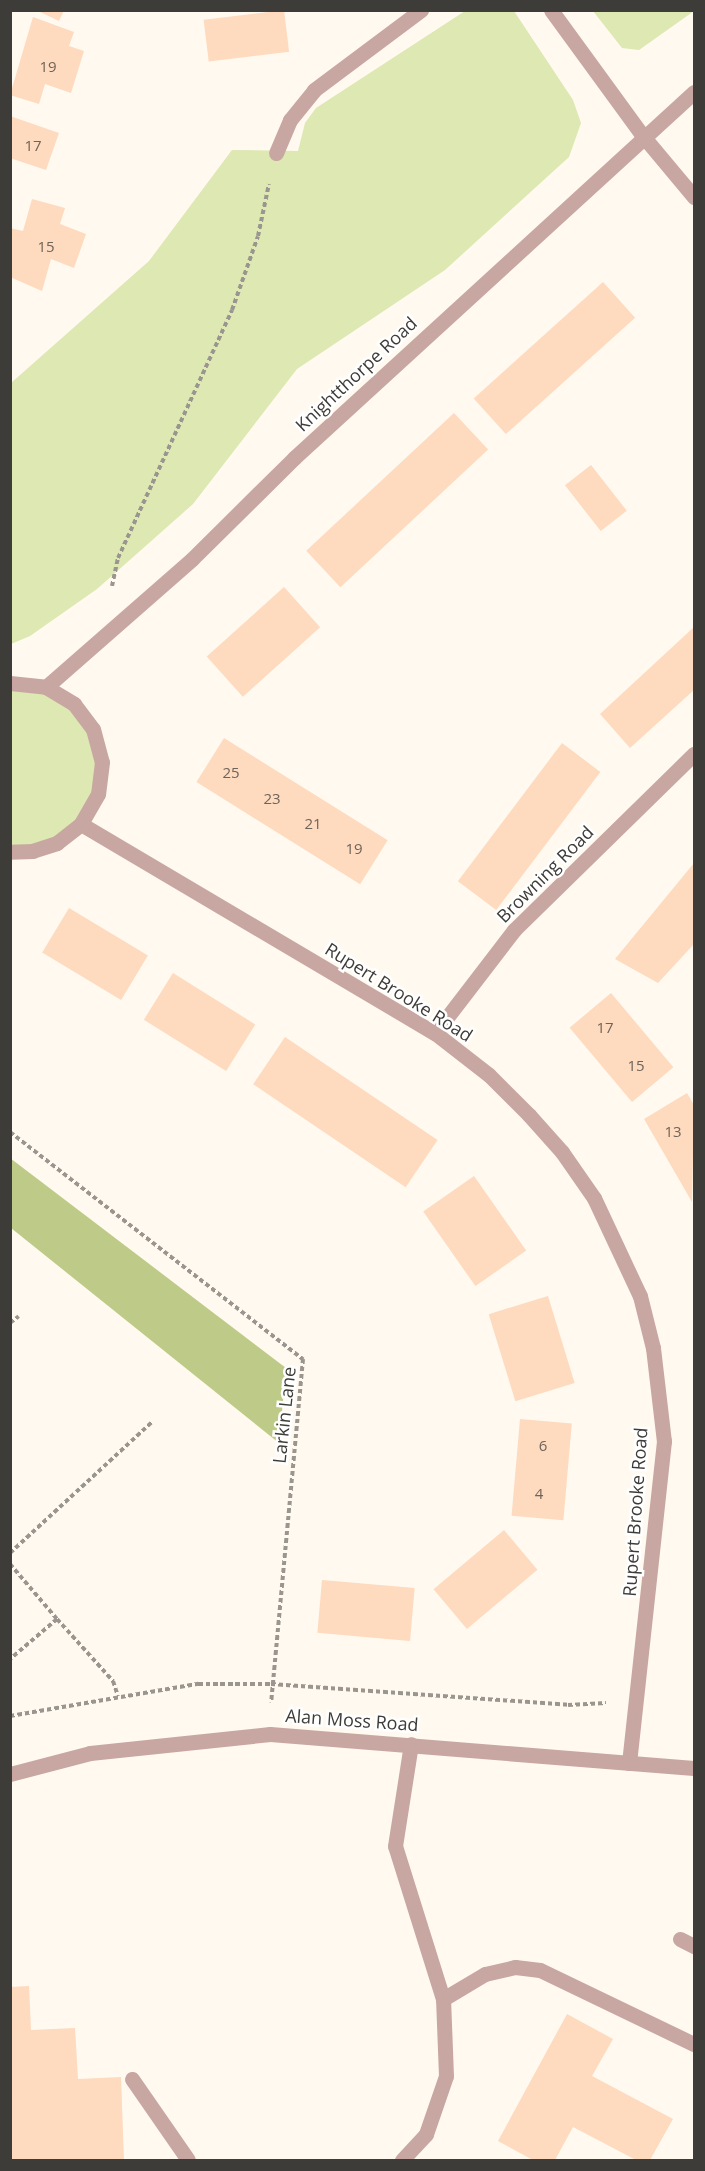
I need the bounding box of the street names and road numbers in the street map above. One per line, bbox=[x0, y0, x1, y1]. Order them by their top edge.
street label: Knightthorpe Road bbox=[291, 312, 421, 436]
street label: Browning Road bbox=[492, 821, 598, 927]
street label: Rupert Brooke Road bbox=[321, 938, 477, 1046]
street label: Larkin Lane bbox=[268, 1366, 300, 1464]
street label: Rupert Brooke Road bbox=[618, 1427, 652, 1597]
street label: Alan Moss Road bbox=[285, 1705, 419, 1735]

